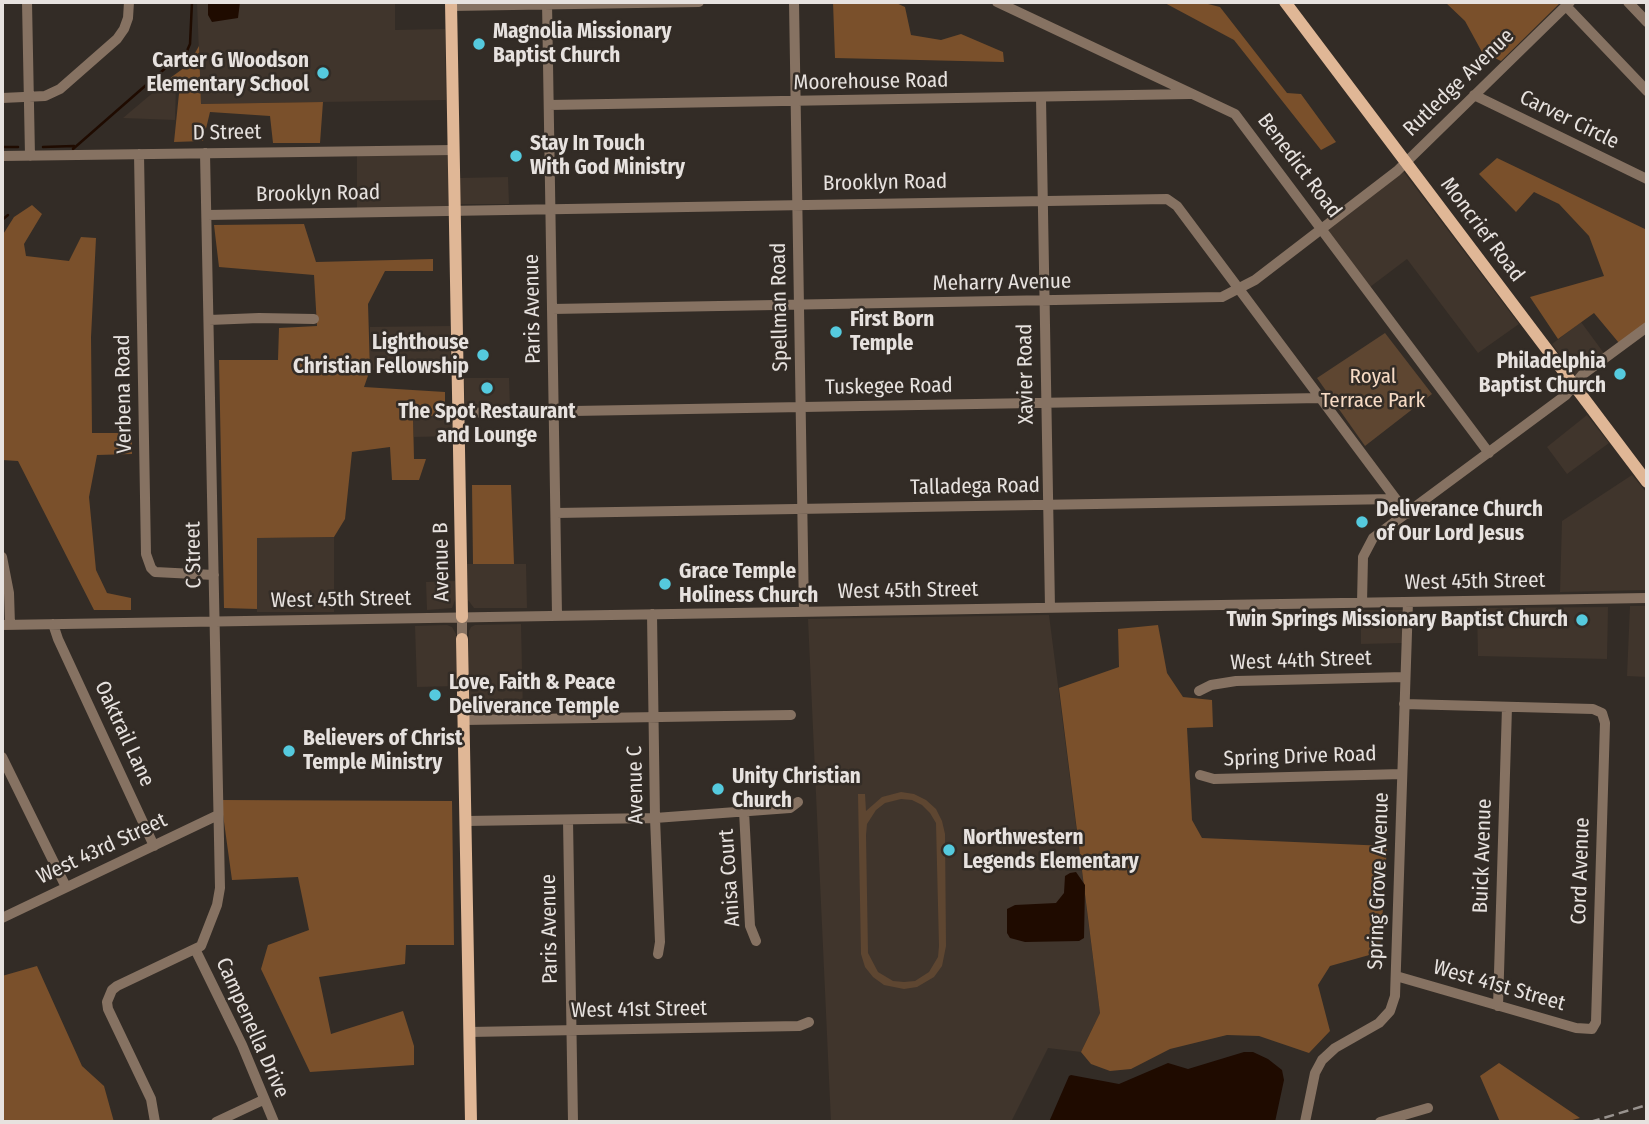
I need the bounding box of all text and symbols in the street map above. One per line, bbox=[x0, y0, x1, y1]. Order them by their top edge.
place label: Magnolia Missionary Baptist Church bbox=[493, 19, 672, 69]
street label: Rutledge Avenue bbox=[1398, 24, 1520, 142]
marker: Magnolia Missionary Baptist Church bbox=[471, 36, 487, 52]
place label: Carter G Woodson Elementary School bbox=[146, 48, 309, 98]
marker: Carter G Woodson Elementary School bbox=[315, 65, 331, 81]
street label: Moorehouse Road bbox=[793, 68, 949, 96]
street label: Carver Circle bbox=[1515, 85, 1623, 155]
street label: Benedict Road bbox=[1252, 109, 1346, 223]
street label: D Street bbox=[192, 120, 262, 146]
place label: Stay In Touch With God Ministry bbox=[530, 131, 685, 181]
marker: Stay In Touch With God Ministry bbox=[508, 148, 524, 164]
street label: Brooklyn Road bbox=[823, 169, 947, 197]
street label: Moncrief Road bbox=[1435, 173, 1529, 287]
street label: Brooklyn Road bbox=[256, 180, 380, 208]
street label: Spellman Road bbox=[766, 242, 794, 372]
street label: Paris Avenue bbox=[519, 254, 547, 364]
street label: Meharry Avenue bbox=[932, 269, 1072, 297]
place label: First Born Temple bbox=[850, 307, 934, 357]
street label: Xavier Road bbox=[1013, 323, 1039, 425]
marker: First Born Temple bbox=[828, 324, 844, 340]
place label: Lighthouse Christian Fellowship bbox=[293, 330, 469, 380]
street label: Verbena Road bbox=[110, 334, 138, 454]
marker: Lighthouse Christian Fellowship bbox=[475, 347, 491, 363]
place label: Philadelphia Baptist Church bbox=[1479, 349, 1606, 399]
park label: Royal Terrace Park bbox=[1321, 364, 1425, 414]
marker: Philadelphia Baptist Church bbox=[1612, 366, 1628, 382]
street label: Tuskegee Road bbox=[825, 373, 953, 401]
marker: The Spot Restaurant and Lounge bbox=[479, 380, 495, 396]
place label: The Spot Restaurant and Lounge bbox=[398, 399, 576, 449]
street label: Talladega Road bbox=[910, 473, 1040, 501]
place label: Deliverance Church of Our Lord Jesus bbox=[1376, 497, 1543, 547]
marker: Deliverance Church of Our Lord Jesus bbox=[1354, 514, 1370, 530]
street label: C Street bbox=[181, 521, 207, 589]
street label: Avenue B bbox=[429, 522, 455, 602]
place label: Grace Temple Holiness Church bbox=[679, 559, 818, 609]
street label: West 45th Street bbox=[1404, 568, 1546, 596]
marker: Grace Temple Holiness Church bbox=[657, 576, 673, 592]
street label: West 45th Street bbox=[837, 577, 979, 605]
street label: West 45th Street bbox=[270, 586, 412, 614]
place label: Twin Springs Missionary Baptist Church bbox=[1227, 607, 1568, 633]
marker: Twin Springs Missionary Baptist Church bbox=[1574, 612, 1590, 628]
street label: West 44th Street bbox=[1230, 646, 1372, 676]
place label: Love, Faith & Peace Deliverance Temple bbox=[449, 670, 619, 720]
street label: Oaktrail Lane bbox=[89, 677, 159, 791]
marker: Love, Faith & Peace Deliverance Temple bbox=[427, 687, 443, 703]
place label: Believers of Christ Temple Ministry bbox=[303, 726, 462, 776]
street label: Spring Drive Road bbox=[1223, 742, 1377, 772]
marker: Believers of Christ Temple Ministry bbox=[281, 743, 297, 759]
street label: Avenue C bbox=[623, 745, 649, 825]
place label: Unity Christian Church bbox=[732, 764, 861, 814]
marker: Unity Christian Church bbox=[710, 781, 726, 797]
street label: Spring Grove Avenue bbox=[1363, 792, 1395, 970]
street label: Buick Avenue bbox=[1468, 798, 1498, 914]
street label: West 43rd Street bbox=[33, 808, 171, 890]
street label: Cord Avenue bbox=[1567, 817, 1595, 925]
place label: Northwestern Legends Elementary bbox=[963, 825, 1139, 875]
street label: Anisa Court bbox=[714, 828, 746, 928]
marker: Northwestern Legends Elementary bbox=[941, 842, 957, 858]
street label: Paris Avenue bbox=[536, 874, 564, 984]
street label: Campenella Drive bbox=[210, 954, 294, 1102]
street label: West 41st Street bbox=[1430, 955, 1568, 1017]
street label: West 41st Street bbox=[571, 996, 707, 1024]

